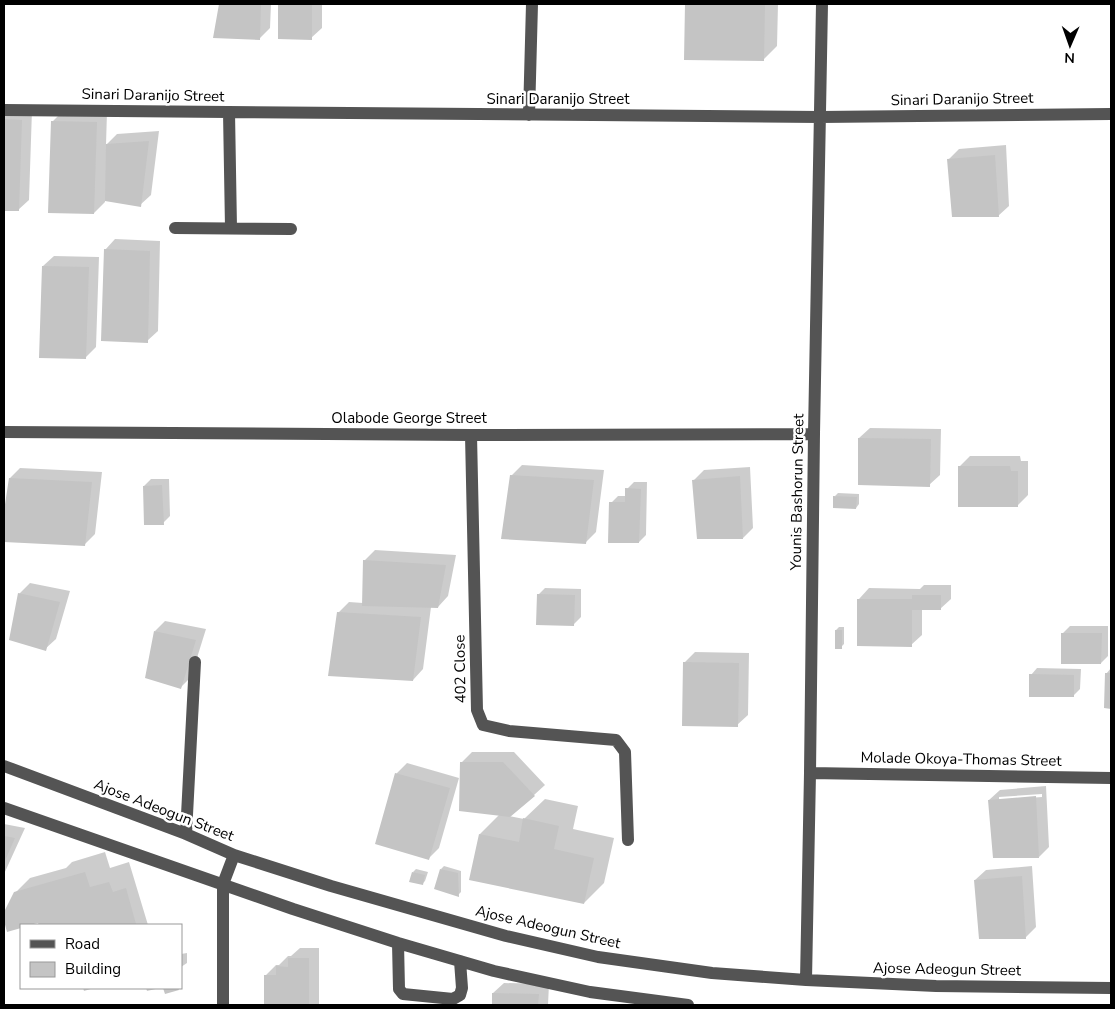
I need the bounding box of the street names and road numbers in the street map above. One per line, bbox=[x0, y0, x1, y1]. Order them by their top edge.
street label: Sinari Daranijo Street bbox=[81, 84, 225, 106]
street label: Sinari Daranijo Street bbox=[890, 88, 1034, 110]
street label: Sinari Daranijo Street bbox=[487, 89, 630, 109]
street label: Olabode George Street bbox=[331, 408, 488, 428]
street label: Younis Bashorun Street bbox=[786, 413, 808, 572]
street label: 402 Close bbox=[449, 634, 471, 704]
street label: Molade Okoya-Thomas Street bbox=[860, 747, 1062, 771]
street label: Ajose Adeogun Street bbox=[91, 774, 238, 846]
street label: Ajose Adeogun Street bbox=[474, 901, 623, 954]
street label: Ajose Adeogun Street bbox=[873, 958, 1022, 980]

